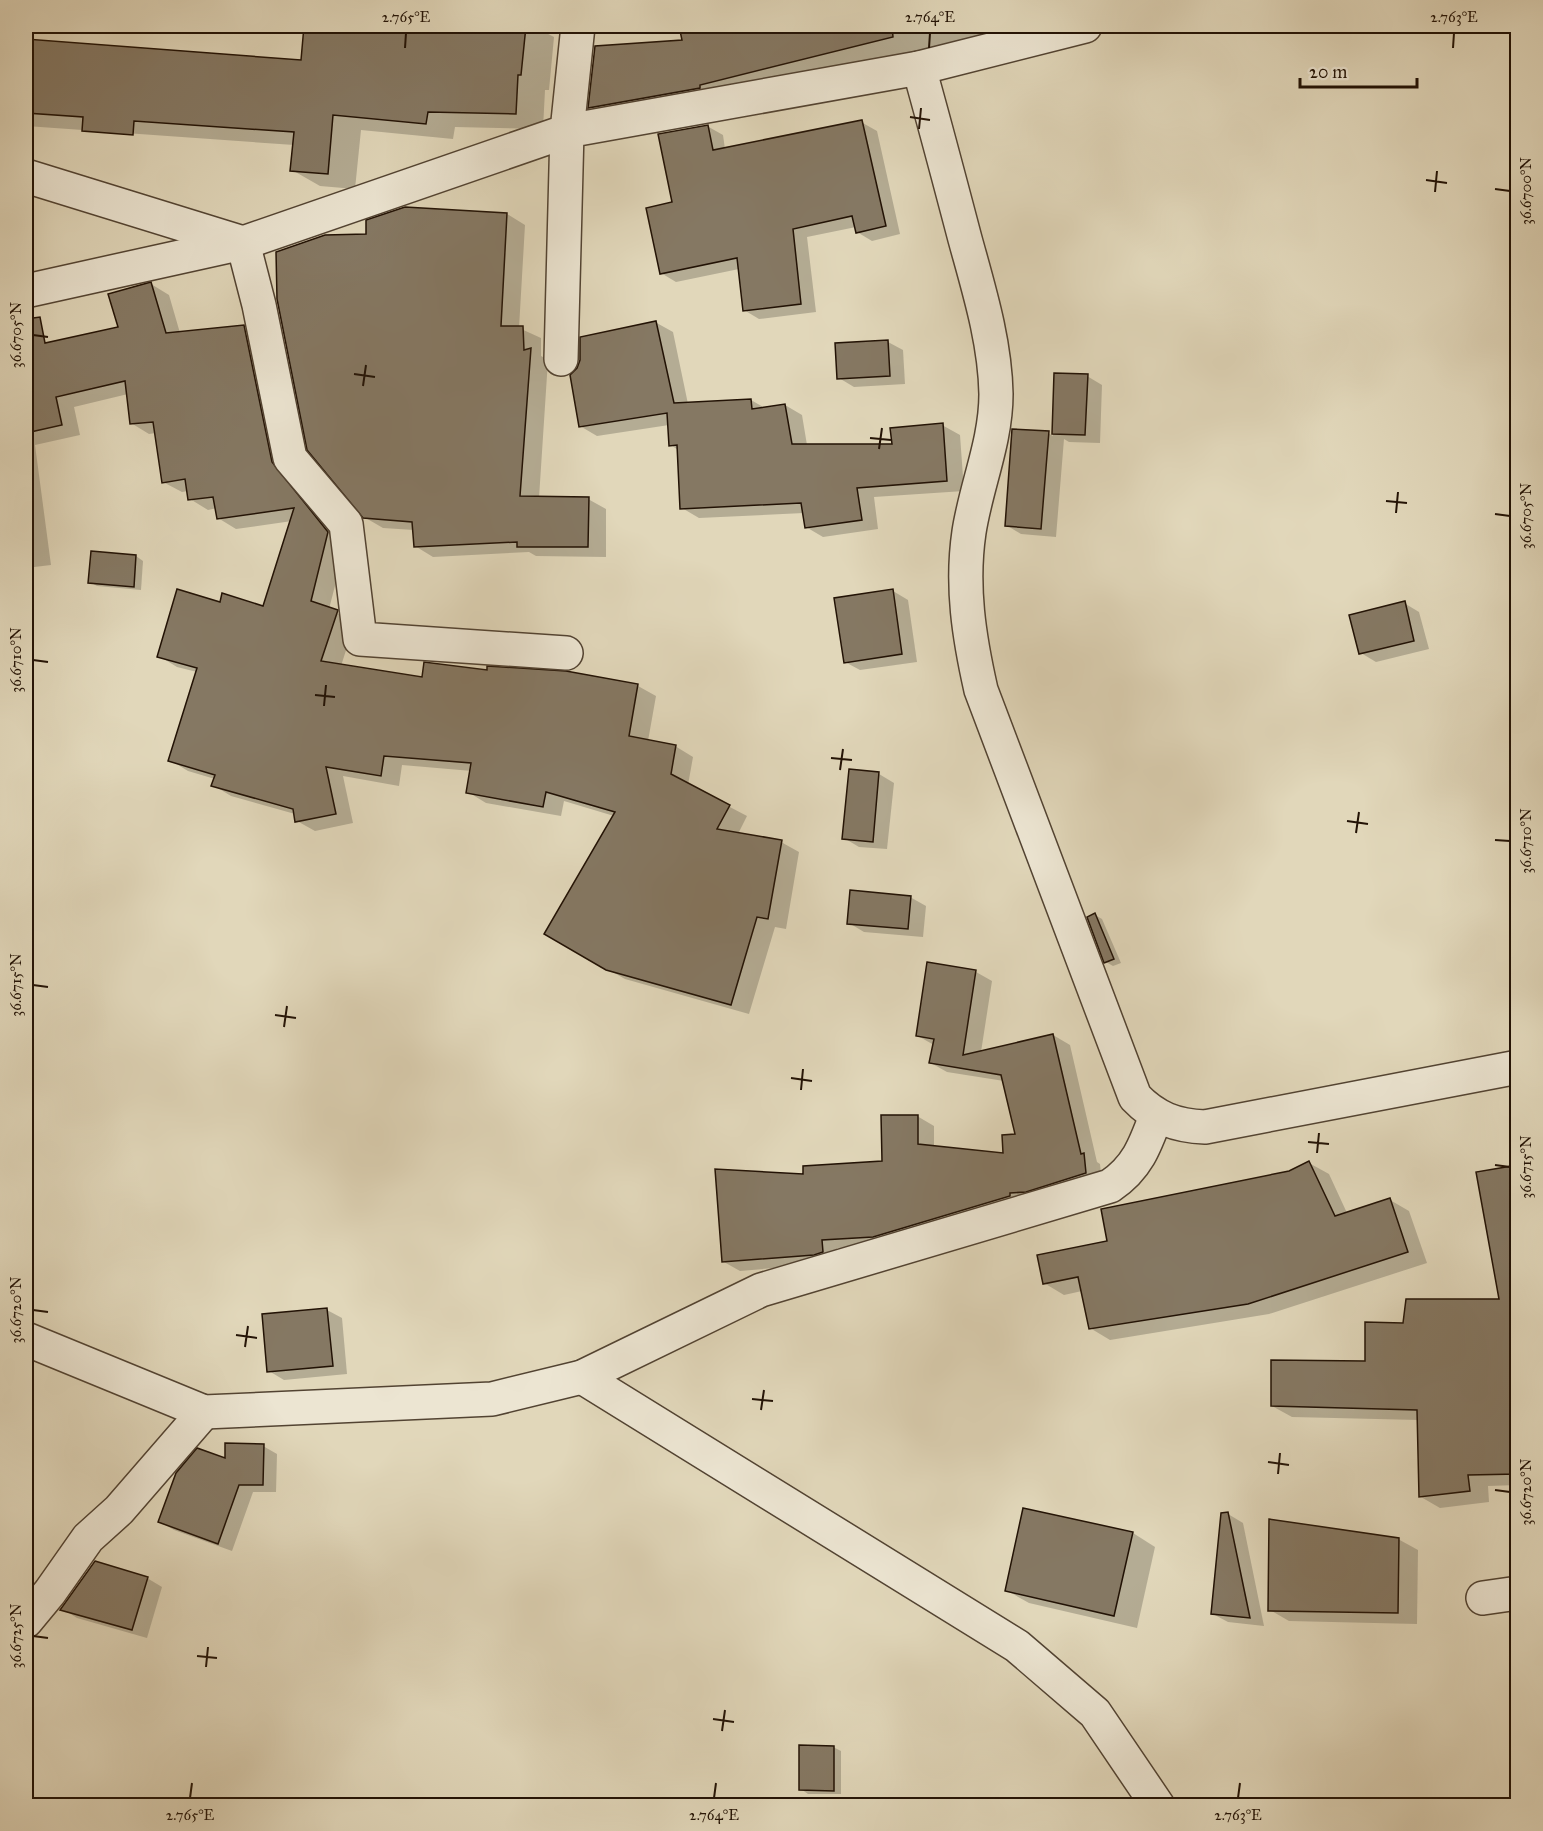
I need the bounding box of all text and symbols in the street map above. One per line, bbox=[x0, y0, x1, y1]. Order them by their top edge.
text: 2.765°E bbox=[382, 8, 431, 26]
text: 2.764°E bbox=[905, 8, 955, 26]
text: 2.763°E bbox=[1430, 8, 1478, 26]
scale bar bbox=[1300, 51, 1417, 89]
text: 20 m bbox=[1309, 61, 1347, 83]
text: 36.6700°N bbox=[1517, 157, 1535, 225]
text: 36.6705°N bbox=[7, 302, 25, 368]
text: 36.6705°N bbox=[1517, 483, 1535, 549]
text: 36.6710°N bbox=[7, 627, 25, 693]
text: 36.6710°N bbox=[1517, 808, 1535, 874]
text: 36.6715°N bbox=[7, 953, 25, 1017]
text: 36.6715°N bbox=[1517, 1135, 1535, 1199]
text: 36.6720°N bbox=[7, 1276, 25, 1343]
text: 36.6720°N bbox=[1517, 1458, 1535, 1525]
text: 36.6725°N bbox=[7, 1603, 25, 1668]
text: 2.765°E bbox=[166, 1806, 215, 1824]
text: 2.764°E bbox=[689, 1806, 739, 1824]
text: 2.763°E bbox=[1214, 1806, 1262, 1824]

